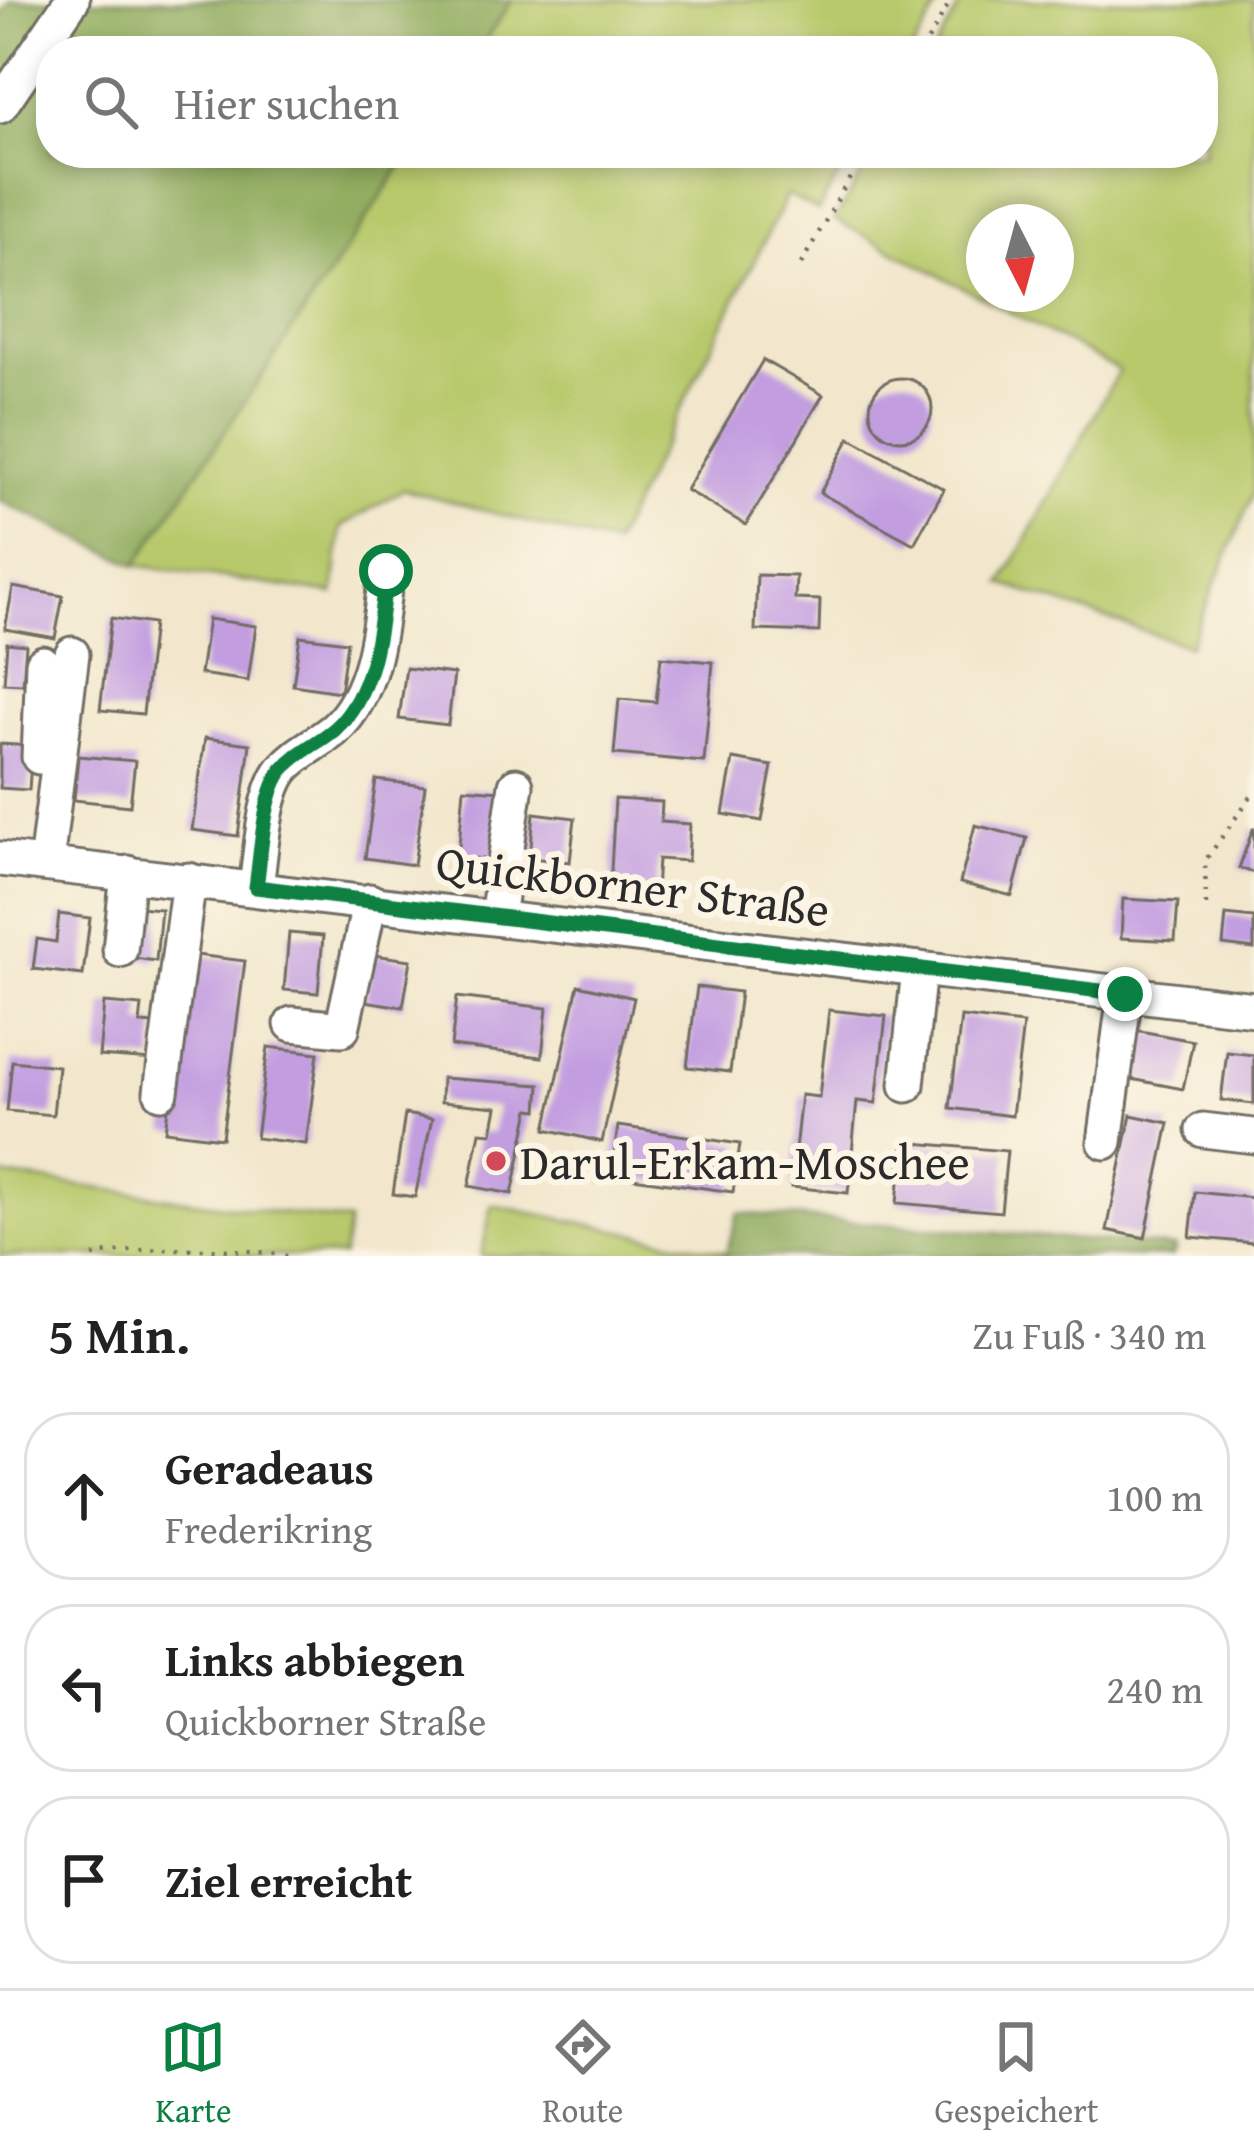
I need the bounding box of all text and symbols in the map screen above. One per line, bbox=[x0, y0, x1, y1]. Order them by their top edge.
search box bbox=[36, 36, 1218, 168]
icon: search bbox=[78, 69, 144, 135]
text: Hier suchen bbox=[174, 70, 399, 135]
north arrow bbox=[966, 204, 1074, 312]
route start bbox=[359, 544, 413, 598]
street label: Quickborner Straße bbox=[432, 826, 834, 944]
route end bbox=[1098, 967, 1152, 1021]
place label: Darul-Erkam-Moschee bbox=[520, 1126, 970, 1197]
marker: Darul-Erkam-Moschee bbox=[483, 1148, 509, 1174]
text: 5 Min. bbox=[48, 1297, 190, 1372]
text: Zu Fuß · 340 m bbox=[972, 1306, 1206, 1363]
text: Geradeaus bbox=[165, 1435, 374, 1500]
icon: ahead bbox=[51, 1463, 117, 1529]
text: 100 m bbox=[1106, 1468, 1203, 1525]
text: Frederikring bbox=[165, 1500, 372, 1557]
text: Links abbiegen bbox=[165, 1627, 465, 1692]
icon: left bbox=[51, 1655, 117, 1721]
text: 240 m bbox=[1106, 1660, 1203, 1717]
text: Quickborner Straße bbox=[165, 1692, 486, 1749]
icon: arrive bbox=[51, 1847, 117, 1913]
text: Ziel erreicht bbox=[165, 1848, 412, 1913]
tab: Karte bbox=[156, 2014, 231, 2134]
tab: Route bbox=[543, 2014, 623, 2134]
tab: Gespeichert bbox=[934, 2014, 1098, 2134]

